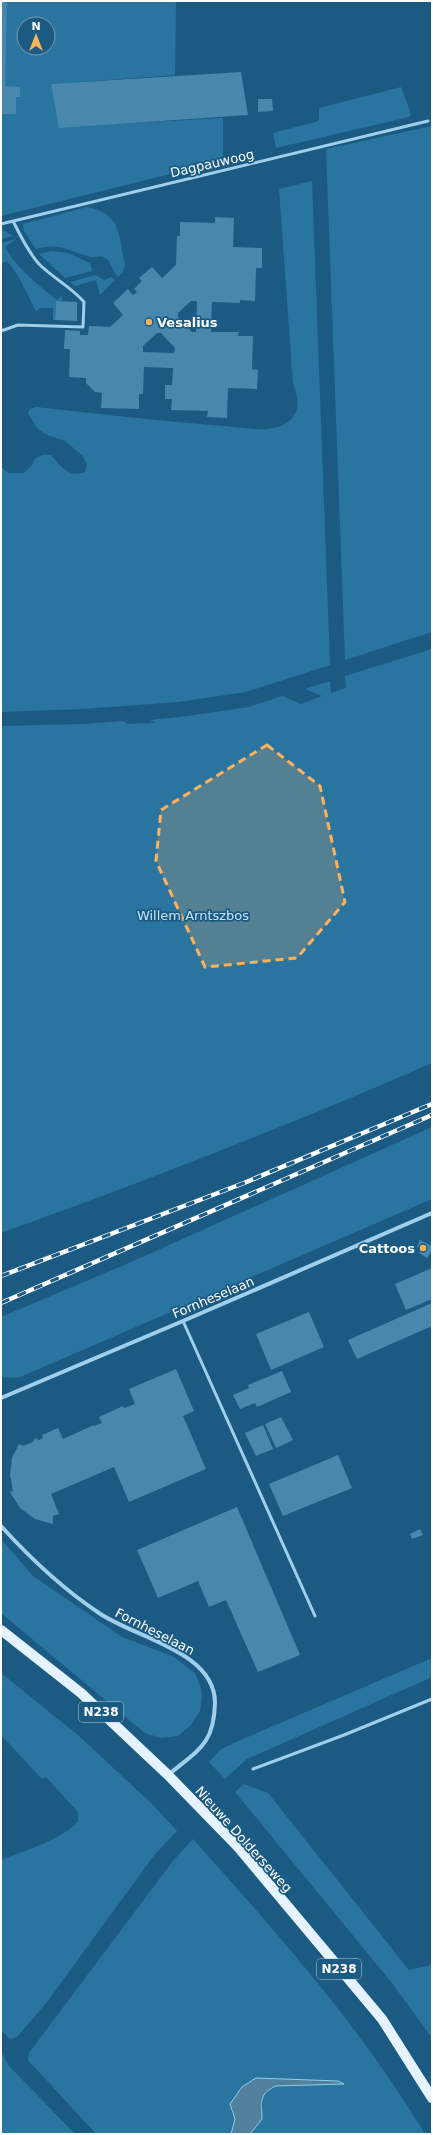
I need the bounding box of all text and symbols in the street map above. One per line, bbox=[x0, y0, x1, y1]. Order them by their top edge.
north arrow bbox=[16, 16, 56, 56]
text: N bbox=[31, 20, 41, 33]
street label: Dagpauwoog bbox=[169, 147, 255, 180]
place label: Vesalius bbox=[157, 315, 218, 330]
marker: Vesalius bbox=[144, 317, 154, 327]
park label: Willem Arntszbos bbox=[137, 908, 249, 923]
place label: Cattoos bbox=[359, 1241, 415, 1256]
marker: Cattoos bbox=[418, 1243, 428, 1253]
street label: Fornheselaan bbox=[170, 1274, 256, 1321]
street label: Fornheselaan bbox=[113, 1605, 197, 1658]
road number: N238 bbox=[79, 1702, 123, 1722]
street label: Nieuwe Dolderseweg bbox=[192, 1783, 295, 1895]
road number: N238 bbox=[317, 1959, 361, 1979]

